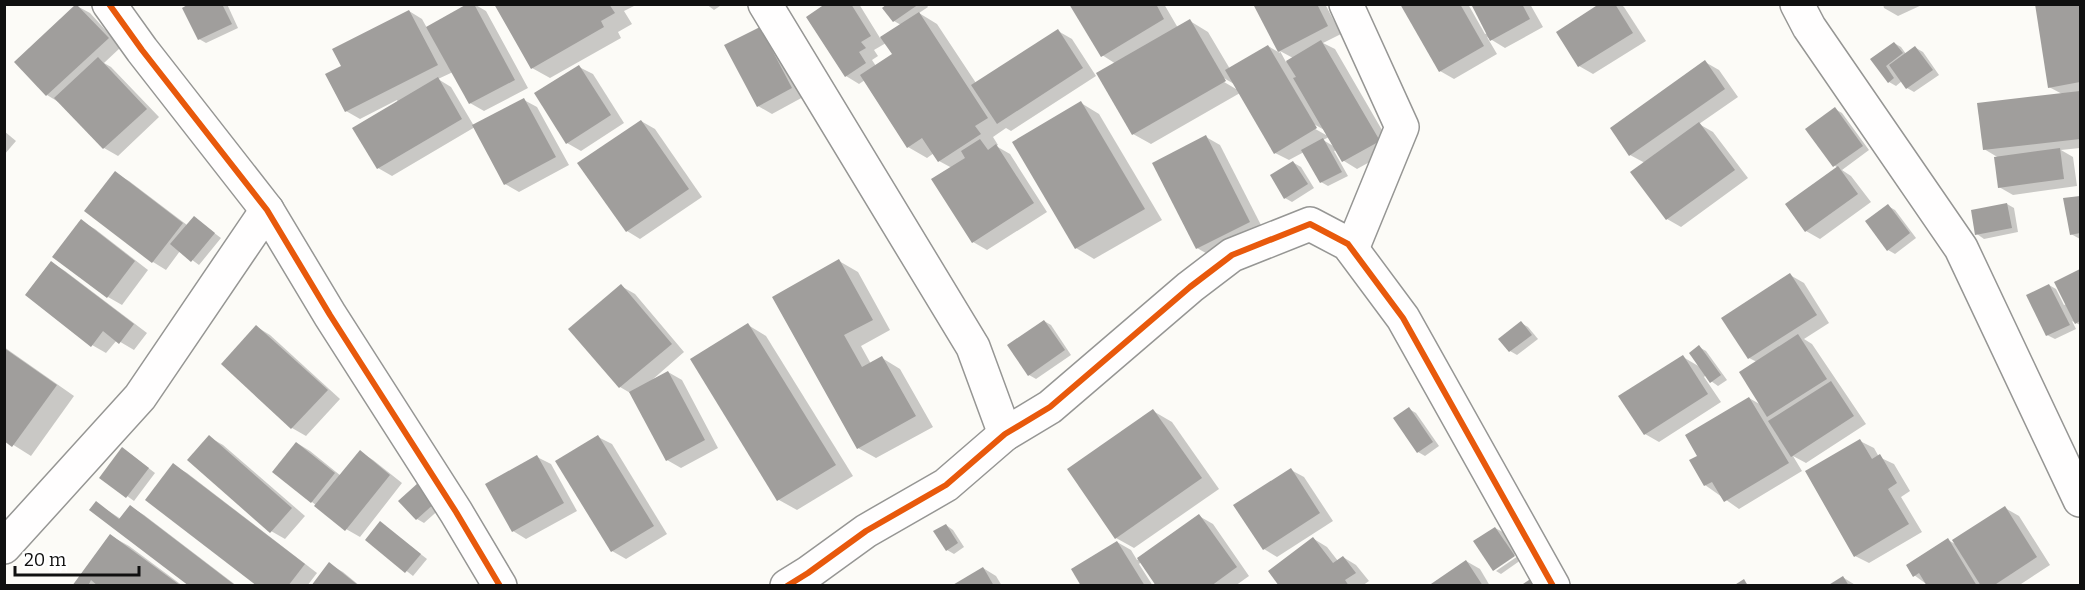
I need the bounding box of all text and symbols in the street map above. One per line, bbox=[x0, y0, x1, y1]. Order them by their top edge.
scale bar bbox=[15, 539, 140, 577]
text: 20 m bbox=[24, 549, 66, 571]

